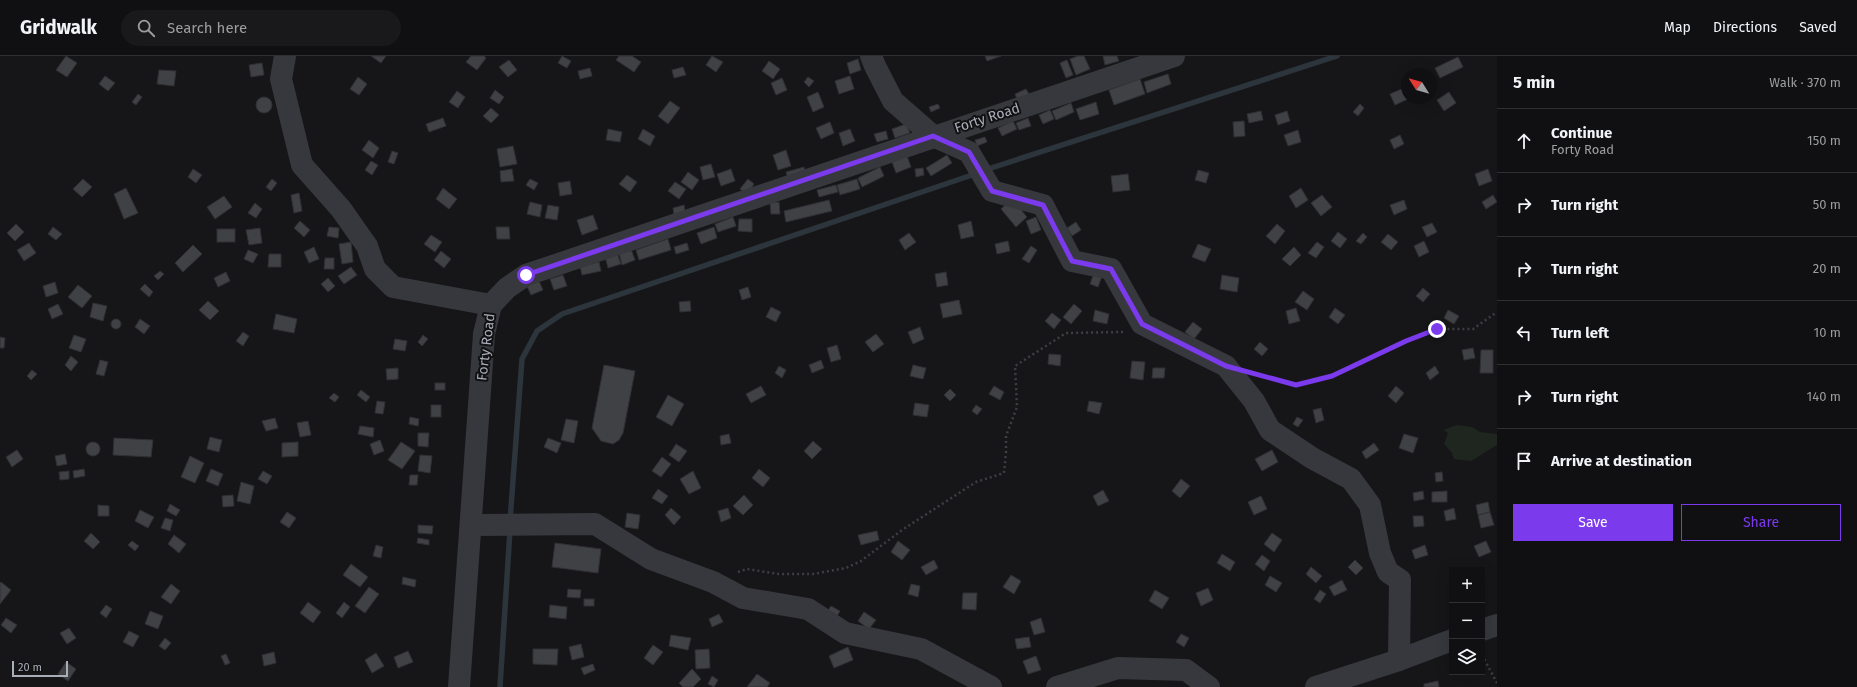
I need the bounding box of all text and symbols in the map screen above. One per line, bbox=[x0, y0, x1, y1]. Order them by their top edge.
search box bbox=[121, 10, 401, 46]
text: Gridwalk bbox=[20, 16, 97, 39]
icon: search bbox=[135, 17, 157, 39]
text: Search here bbox=[167, 19, 247, 37]
text: Map bbox=[1664, 19, 1691, 36]
text: Directions bbox=[1713, 19, 1777, 36]
text: Saved bbox=[1799, 19, 1837, 36]
north arrow bbox=[1401, 68, 1437, 104]
text: 5 min bbox=[1513, 72, 1555, 93]
text: Walk · 370 m bbox=[1769, 75, 1841, 90]
street label: Forty Road bbox=[952, 99, 1022, 137]
text: Continue bbox=[1551, 124, 1612, 142]
icon: ahead bbox=[1513, 130, 1535, 152]
text: 150 m bbox=[1807, 133, 1841, 148]
text: Forty Road bbox=[1551, 142, 1614, 157]
icon: right bbox=[1513, 194, 1535, 216]
text: Turn right bbox=[1551, 196, 1618, 214]
text: 50 m bbox=[1813, 197, 1841, 212]
icon: right bbox=[1513, 258, 1535, 280]
text: Turn right bbox=[1551, 260, 1618, 278]
text: 20 m bbox=[1813, 261, 1841, 276]
route start bbox=[517, 266, 535, 284]
street label: Forty Road bbox=[473, 312, 499, 382]
route end bbox=[1428, 320, 1446, 338]
icon: left bbox=[1513, 322, 1535, 344]
text: Turn left bbox=[1551, 324, 1609, 342]
text: 10 m bbox=[1814, 325, 1841, 340]
icon: right bbox=[1513, 386, 1535, 408]
text: Turn right bbox=[1551, 388, 1618, 406]
text: 140 m bbox=[1807, 389, 1841, 404]
icon: arrive bbox=[1513, 450, 1535, 472]
text: Arrive at destination bbox=[1551, 452, 1692, 470]
button: Save bbox=[1513, 504, 1673, 541]
button: Share bbox=[1681, 504, 1841, 541]
map controls bbox=[1449, 567, 1485, 675]
button: + bbox=[1449, 567, 1485, 603]
button: − bbox=[1449, 603, 1485, 639]
button: layers bbox=[1449, 639, 1485, 675]
scale bar bbox=[12, 659, 68, 678]
text: 20 m bbox=[18, 661, 42, 674]

